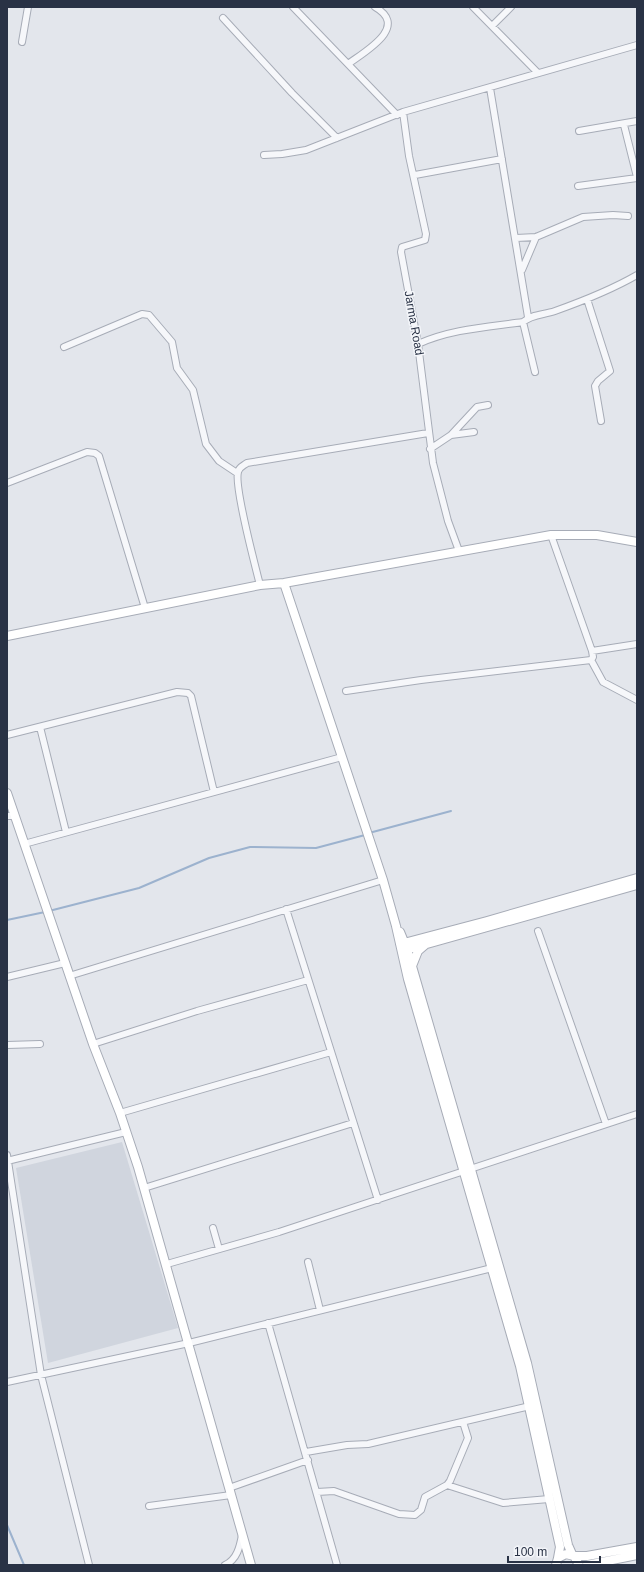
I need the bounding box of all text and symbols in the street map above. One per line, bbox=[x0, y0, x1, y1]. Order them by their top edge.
street label: Jarma Road bbox=[401, 290, 427, 356]
scale bar bbox=[508, 1538, 600, 1564]
text: 100 m bbox=[514, 1545, 547, 1559]

